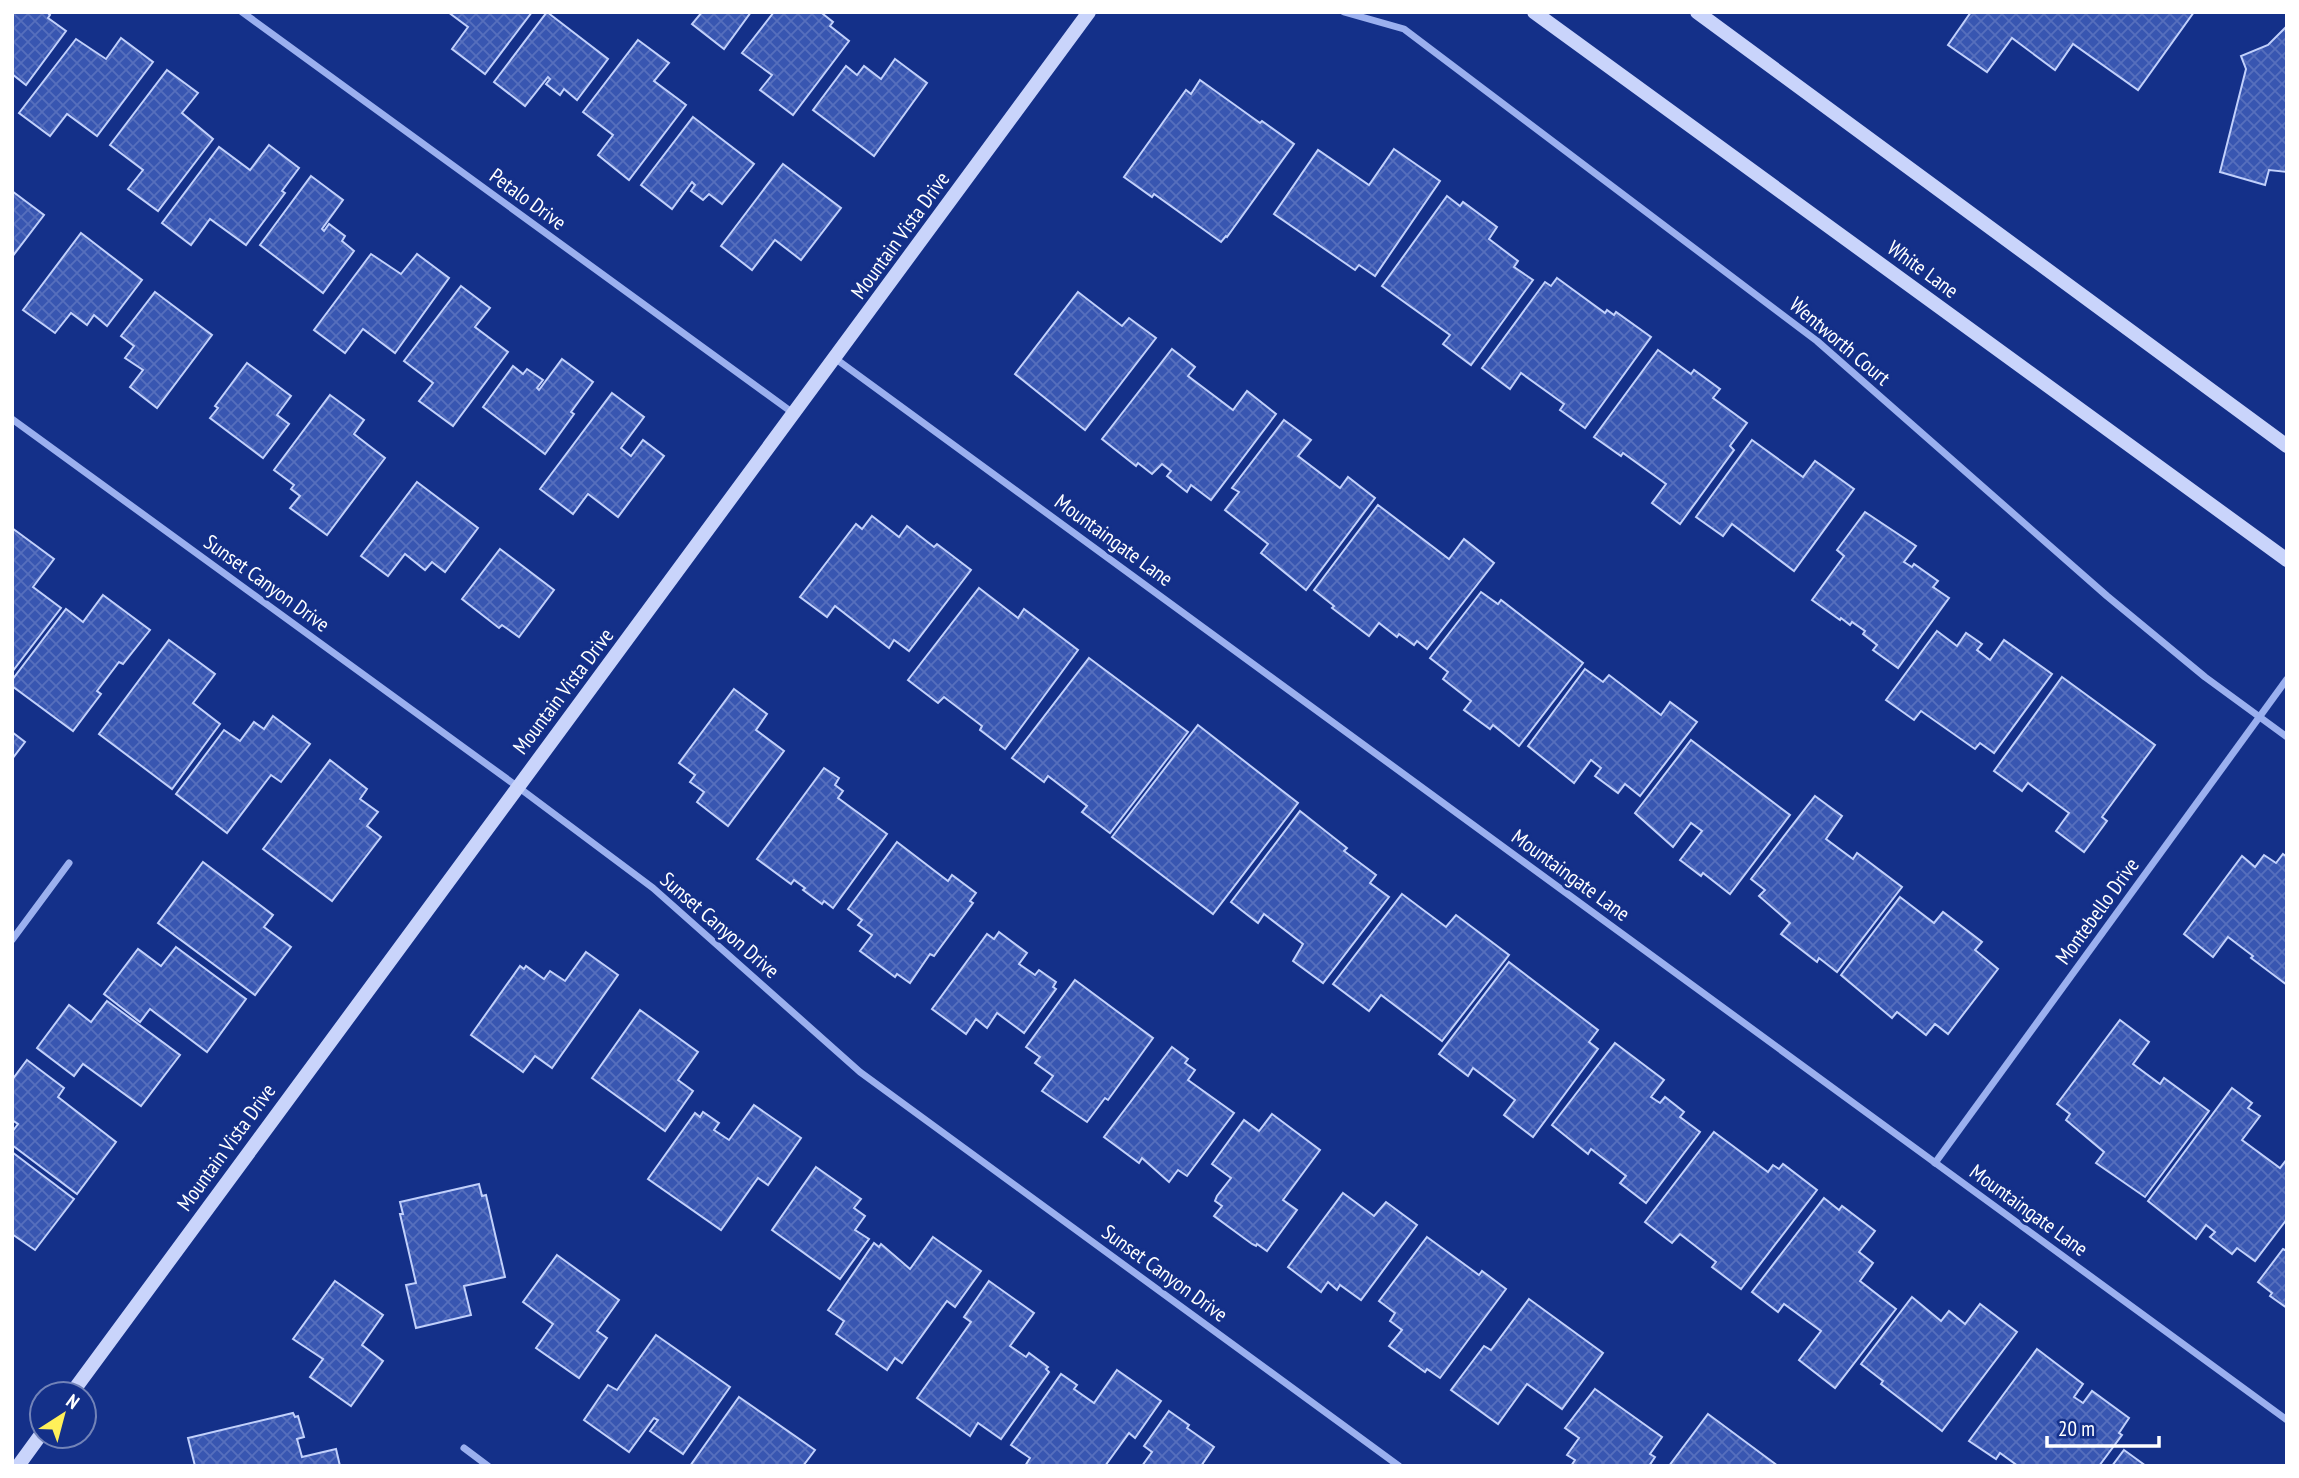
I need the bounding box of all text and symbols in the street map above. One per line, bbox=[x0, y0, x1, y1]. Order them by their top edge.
street label: Petalo Drive bbox=[484, 162, 572, 236]
street label: Mountain Vista Drive bbox=[845, 166, 955, 304]
street label: White Lane bbox=[1882, 234, 1964, 304]
street label: Wentworth Court bbox=[1784, 291, 1896, 391]
street label: Mountaingate Lane bbox=[1050, 488, 1178, 592]
street label: Sunset Canyon Drive bbox=[199, 528, 335, 638]
street label: Mountain Vista Drive bbox=[507, 623, 619, 759]
street label: Mountaingate Lane bbox=[1507, 823, 1635, 927]
street label: Montebello Drive bbox=[2049, 852, 2145, 970]
street label: Sunset Canyon Drive bbox=[655, 866, 785, 984]
street label: Mountain Vista Drive bbox=[171, 1078, 281, 1216]
street label: Mountaingate Lane bbox=[1965, 1158, 2093, 1262]
street label: Sunset Canyon Drive bbox=[1097, 1218, 1233, 1328]
north arrow bbox=[28, 1380, 98, 1450]
text: N bbox=[62, 1389, 84, 1414]
scale bar bbox=[2047, 1404, 2159, 1448]
text: 20 m bbox=[2058, 1415, 2095, 1442]

